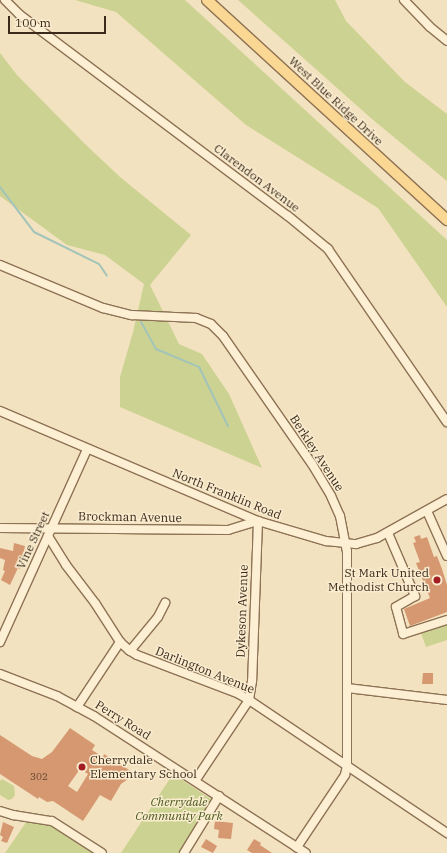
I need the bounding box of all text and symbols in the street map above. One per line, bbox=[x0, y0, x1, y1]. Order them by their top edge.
scale bar bbox=[10, 8, 108, 34]
text: 100 m bbox=[15, 15, 51, 30]
street label: West Blue Ridge Drive bbox=[286, 54, 386, 148]
street label: Clarendon Avenue bbox=[211, 141, 303, 215]
street label: Berkley Avenue bbox=[287, 412, 347, 494]
street label: North Franklin Road bbox=[170, 466, 284, 522]
street label: Vine Street bbox=[13, 509, 53, 571]
street label: Brockman Avenue bbox=[78, 509, 182, 525]
street label: Dykeson Avenue bbox=[233, 564, 251, 658]
place label: St Mark United Methodist Church bbox=[328, 566, 429, 594]
marker: St Mark United Methodist Church bbox=[432, 575, 442, 585]
street label: Darlington Avenue bbox=[153, 644, 257, 696]
street label: Perry Road bbox=[93, 697, 153, 743]
place label: Cherrydale Elementary School bbox=[90, 753, 197, 781]
marker: Cherrydale Elementary School bbox=[77, 762, 87, 772]
house number: 302 bbox=[30, 771, 48, 783]
park label: Cherrydale Community Park bbox=[135, 795, 223, 823]

